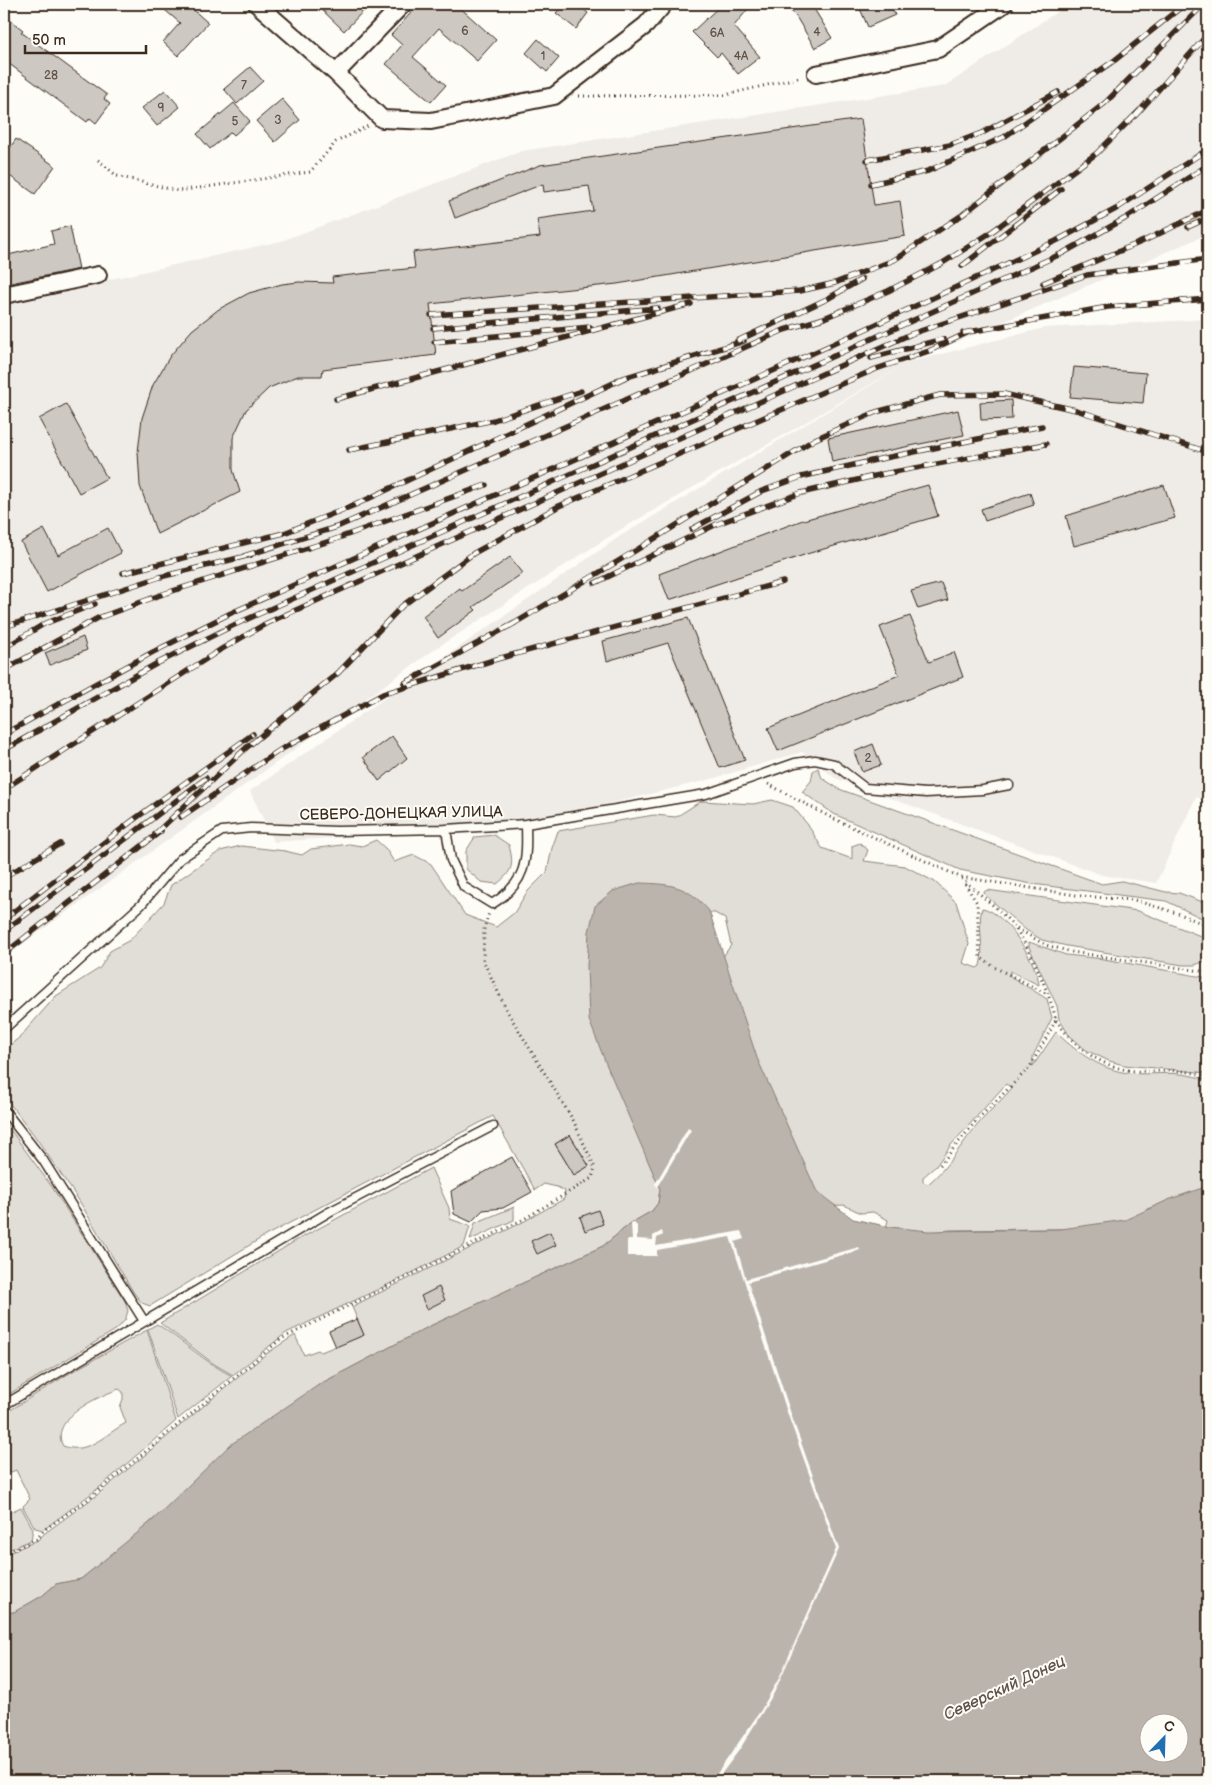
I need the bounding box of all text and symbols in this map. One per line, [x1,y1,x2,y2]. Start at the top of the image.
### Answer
scale bar [25,22,146,54]
house number: 6 [461,24,469,39]
house number: 4 [813,25,821,40]
house number: 6А [710,26,725,41]
text: 50 m [32,31,66,50]
house number: 1 [541,49,545,64]
house number: 4А [734,49,749,64]
house number: 28 [44,68,58,83]
house number: 7 [241,78,247,93]
house number: 9 [158,101,165,116]
house number: 3 [274,113,282,128]
house number: 5 [232,114,239,129]
house number: 2 [864,751,872,766]
street label: СЕВЕРО-ДОНЕЦКАЯ УЛИЦА [299,802,504,825]
water label: Северский Донец [941,1652,1068,1725]
north arrow [1140,1712,1190,1762]
text: С [1161,1717,1177,1736]

